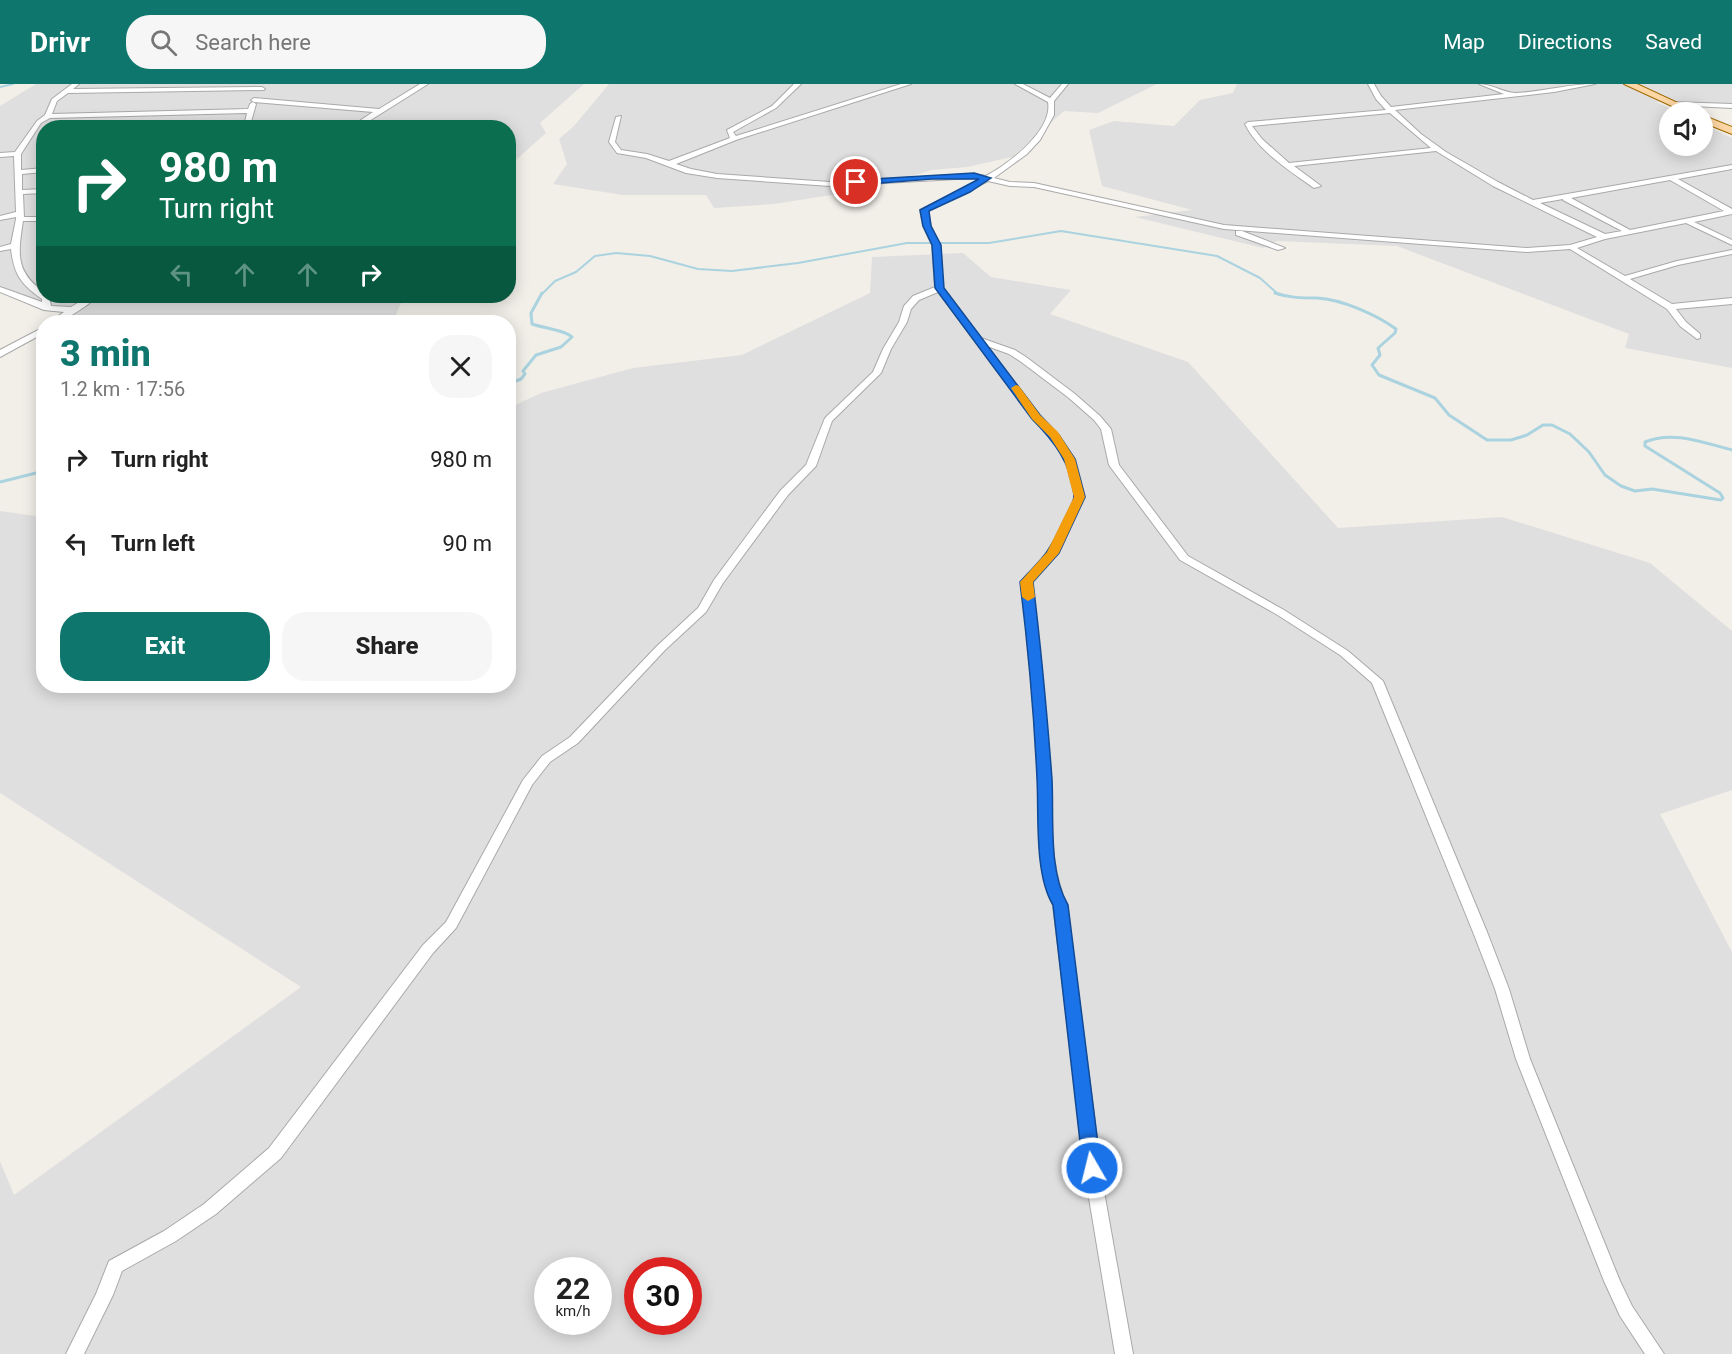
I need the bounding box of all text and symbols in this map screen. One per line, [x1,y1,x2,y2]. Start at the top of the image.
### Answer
search box [126,15,546,69]
text: Drivr [30,26,90,59]
icon: search [147,26,180,59]
text: Search here [195,30,311,55]
text: Map [1443,30,1485,54]
text: Directions [1518,30,1612,54]
text: Saved [1645,30,1702,54]
map controls [1659,102,1713,156]
button: sound [1659,102,1713,156]
text: 980 m [159,143,278,192]
icon: right [60,144,138,222]
pin [830,156,881,207]
icon: arrive [839,165,872,198]
text: Turn right [159,193,274,225]
icon: left [165,258,198,291]
icon: ahead [228,258,261,291]
icon: ahead [291,258,324,291]
icon: right [354,258,387,291]
text: 3 min [60,333,151,375]
button: close [429,335,492,398]
text: 1.2 km · 17:56 [60,377,185,401]
icon: right [60,443,93,476]
text: Turn right [111,447,208,472]
text: 980 m [430,447,492,472]
icon: left [60,527,93,560]
text: Turn left [111,531,195,556]
text: 90 m [443,531,492,556]
button: Exit [60,612,270,681]
button: Share [282,612,492,681]
position arrow [1060,1136,1124,1200]
speed limit sign: 30 [624,1257,702,1335]
text: 22 [556,1271,590,1306]
text: km/h [555,1302,591,1320]

